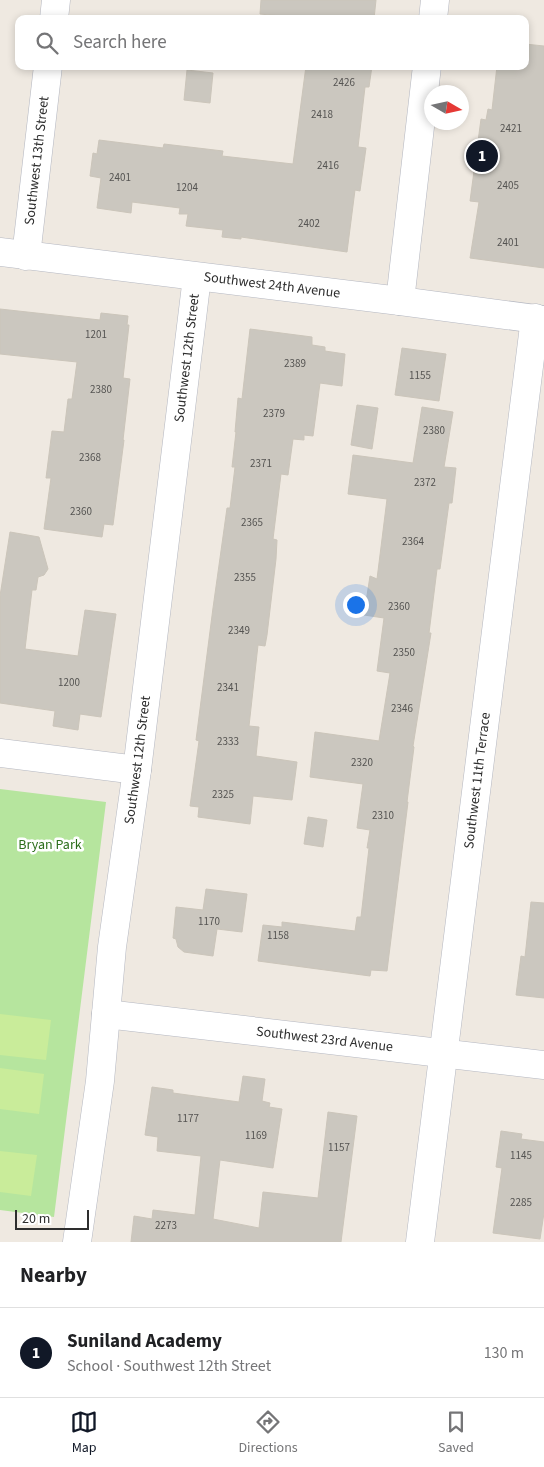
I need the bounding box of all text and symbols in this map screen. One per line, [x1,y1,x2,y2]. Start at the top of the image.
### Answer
search box [15,15,529,70]
icon: search [33,29,61,57]
text: Search here [73,29,167,56]
house number: 2426 [333,75,355,90]
north arrow [424,85,469,130]
street label: Southwest 13th Street [20,95,54,226]
house number: 2418 [311,107,333,122]
house number: 2421 [500,121,522,136]
pin: 1 [466,137,498,175]
house number: 2416 [317,158,339,173]
house number: 2401 [109,170,131,185]
house number: 2405 [497,178,519,193]
house number: 1204 [176,180,198,195]
house number: 2402 [298,216,320,231]
house number: 2401 [497,235,519,250]
street label: Southwest 24th Avenue [203,267,341,304]
street label: Southwest 12th Street [169,292,205,423]
house number: 1201 [85,327,107,342]
house number: 2389 [284,356,306,371]
house number: 1155 [409,368,431,383]
house number: 2380 [90,382,112,397]
house number: 2379 [263,406,285,421]
house number: 2380 [423,423,445,438]
house number: 2368 [79,450,101,465]
house number: 2371 [250,456,272,471]
house number: 2372 [414,475,436,490]
house number: 2360 [70,504,92,519]
house number: 2365 [241,515,263,530]
house number: 2364 [402,534,424,549]
house number: 2355 [234,570,256,585]
your location [343,592,369,618]
house number: 2360 [388,599,410,614]
house number: 2349 [228,623,250,638]
house number: 2350 [393,645,415,660]
house number: 1200 [58,675,80,690]
house number: 2341 [217,680,239,695]
street label: Southwest 12th Street [119,694,156,825]
house number: 2346 [391,701,413,716]
street label: Southwest 11th Terrace [459,711,496,850]
house number: 2333 [217,734,239,749]
house number: 2320 [351,755,373,770]
house number: 2325 [212,787,234,802]
house number: 2310 [372,808,394,823]
park label: Bryan Park [18,835,82,855]
house number: 1170 [198,914,220,929]
house number: 1158 [267,928,289,943]
street label: Southwest 23rd Avenue [255,1022,394,1057]
house number: 1177 [177,1111,199,1126]
house number: 1169 [245,1128,267,1143]
house number: 1157 [328,1140,350,1155]
house number: 1145 [510,1148,532,1163]
house number: 2285 [510,1195,532,1210]
scale bar [15,1207,89,1230]
text: 20 m [22,1209,50,1229]
house number: 2273 [155,1218,177,1233]
text: Nearby [20,1260,87,1290]
text: Suniland Academy [67,1328,222,1355]
text: 1 [32,1342,40,1364]
text: 130 m [484,1342,524,1364]
text: School · Southwest 12th Street [67,1355,271,1377]
tab: Map [70,1408,98,1458]
tab: Directions [238,1408,298,1458]
tab: Saved [438,1408,474,1458]

